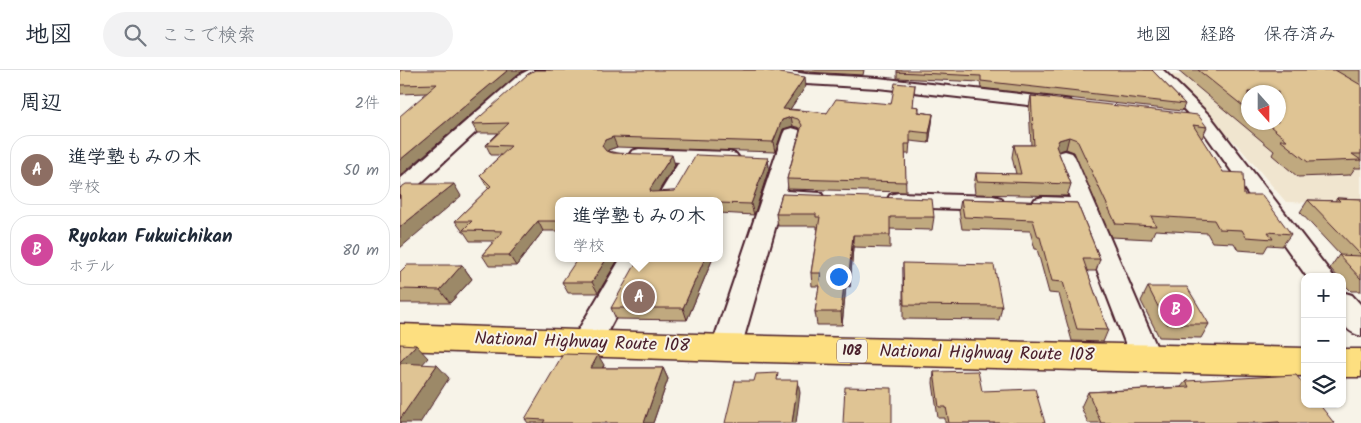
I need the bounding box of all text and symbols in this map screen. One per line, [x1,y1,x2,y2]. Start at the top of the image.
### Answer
search box [103,12,453,57]
text: 地図 [25,16,73,55]
icon: search [121,21,149,49]
text: ここで検索 [161,21,256,51]
text: 地図 [1136,21,1172,50]
text: 経路 [1200,21,1236,50]
text: 保存済み [1264,21,1336,50]
north arrow [1241,85,1286,130]
text: 周辺 [20,87,62,120]
text: 2件 [355,91,380,116]
text: 進学塾もみの木 [68,143,201,173]
text: A [32,158,42,183]
text: 50 m [343,158,379,183]
text: 学校 [68,175,100,200]
popup [555,197,723,262]
text: 進学塾もみの木 [572,202,706,232]
text: Ryokan Fukuichikan [68,222,232,252]
text: 学校 [572,234,605,259]
text: B [32,238,42,263]
text: 80 m [342,238,379,263]
text: ホテル [68,254,115,279]
your location [826,264,852,290]
map controls [1301,273,1346,408]
button: + [1301,273,1346,318]
pin: A [623,278,655,316]
pin: B [1160,291,1192,329]
button: − [1301,318,1346,363]
street label: National Highway Route 108 [474,325,690,361]
street label: National Highway Route 108 [879,338,1095,370]
road number: 108 [837,340,867,362]
button: layers [1301,363,1346,408]

